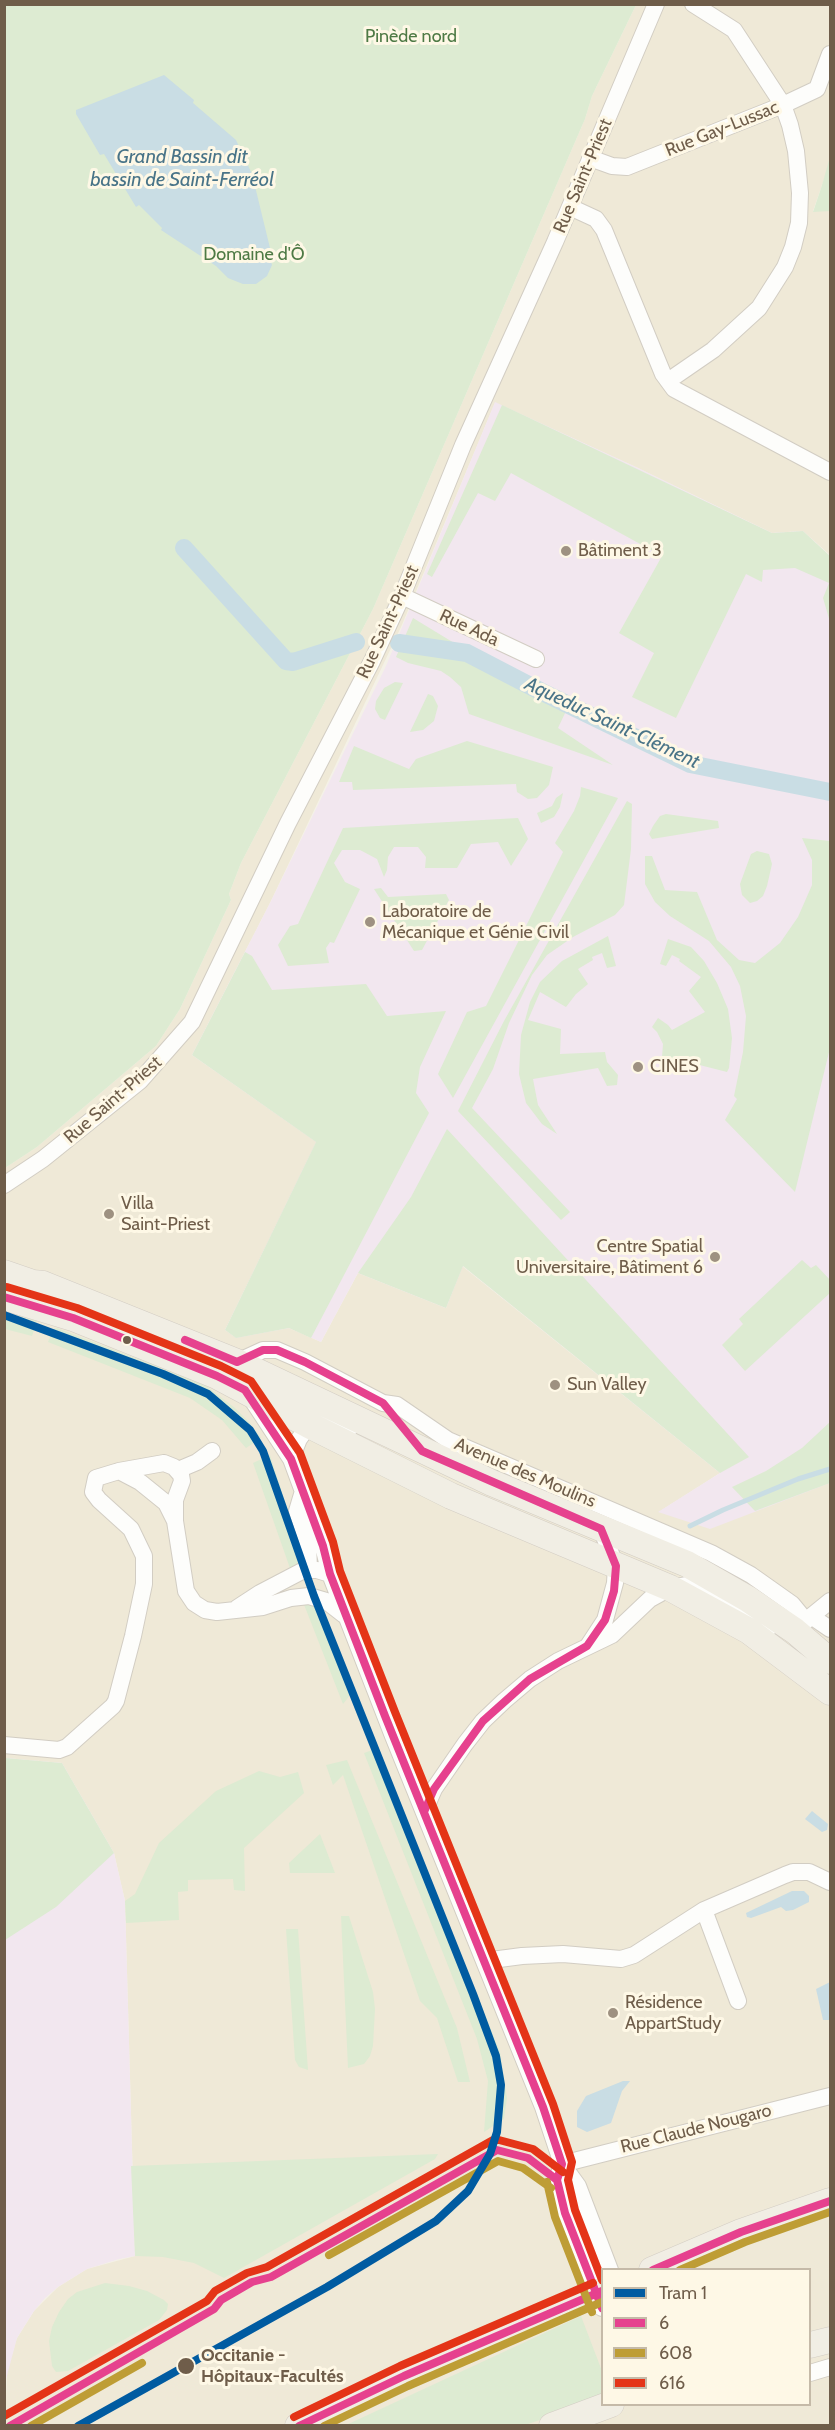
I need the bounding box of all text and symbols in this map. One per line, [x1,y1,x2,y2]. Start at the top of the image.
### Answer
park label: Pinède nord [365,26,457,48]
street label: Rue Gay-Lussac [662,96,782,162]
street label: Rue Saint-Priest [549,115,617,237]
water label: Grand Bassin dit bassin de Saint-Ferréol [90,145,274,192]
park label: Domaine d'Ô [203,244,305,266]
place label: Bâtiment 3 [578,540,662,562]
marker: Bâtiment 3 [559,544,573,558]
street label: Rue Saint-Priest [352,562,424,682]
street label: Rue Ada [436,605,502,651]
water label: Aqueduc Saint-Clément [521,672,703,774]
place label: Laboratoire de Mécanique et Génie Civil [382,901,569,944]
marker: Laboratoire de Mécanique et Génie Civil [363,915,377,929]
street label: Rue Saint-Priest [60,1052,166,1148]
place label: CINES [650,1056,699,1078]
marker: CINES [631,1060,645,1074]
place label: Villa Saint-Priest [121,1193,210,1236]
marker: Villa Saint-Priest [102,1207,116,1221]
place label: Centre Spatial Universitaire, Bâtiment 6 [516,1236,703,1278]
marker: Centre Spatial Universitaire, Bâtiment 6 [708,1250,722,1264]
unlabelled marker [121,1334,133,1346]
place label: Sun Valley [567,1374,646,1396]
marker: Sun Valley [548,1378,562,1392]
street label: Avenue des Moulins [451,1434,599,1512]
place label: Résidence AppartStudy [625,1992,721,2034]
marker: Résidence AppartStudy [606,2006,620,2020]
street label: Rue Claude Nougaro [618,2100,774,2158]
legend [601,2268,811,2406]
text: Tram 1 [659,2282,707,2304]
text: 6 [659,2312,669,2334]
text: 608 [659,2342,693,2364]
place label: Occitanie - Hôpitaux-Facultés [201,2345,344,2388]
marker: Occitanie - Hôpitaux-Facultés [176,2356,196,2376]
text: 616 [659,2372,685,2394]

